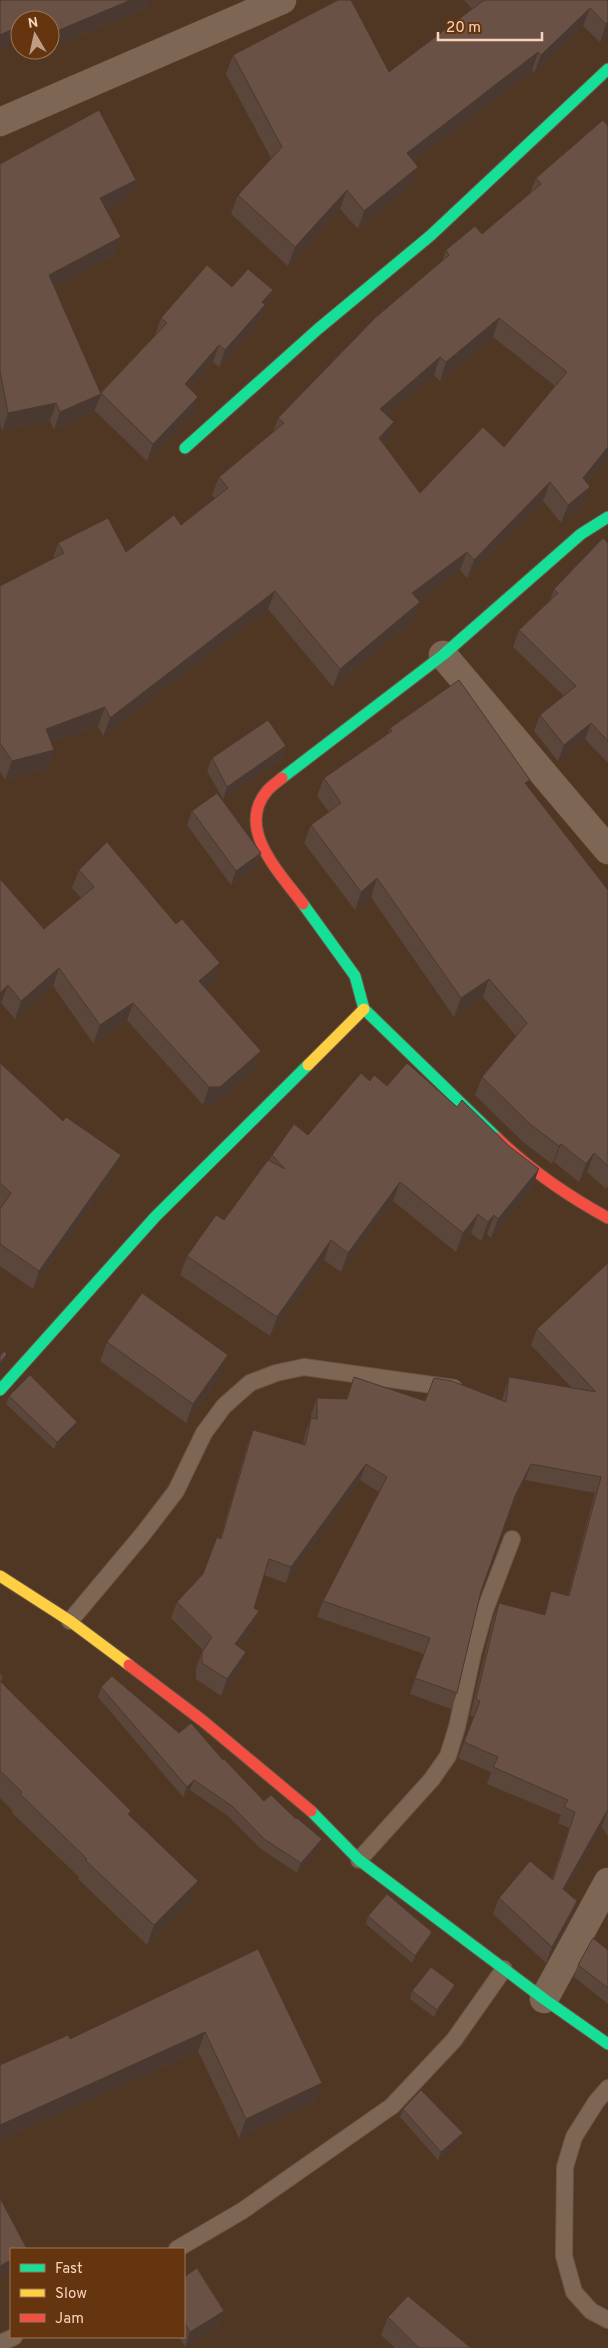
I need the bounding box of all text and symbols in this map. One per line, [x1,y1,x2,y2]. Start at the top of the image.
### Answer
north arrow [10,10,60,60]
scale bar [438,10,542,42]
text: N [27,14,40,33]
text: 20 m [446,19,481,38]
legend [10,2248,185,2338]
text: Fast [55,2260,83,2279]
text: Slow [55,2285,87,2304]
text: Jam [55,2310,84,2329]

